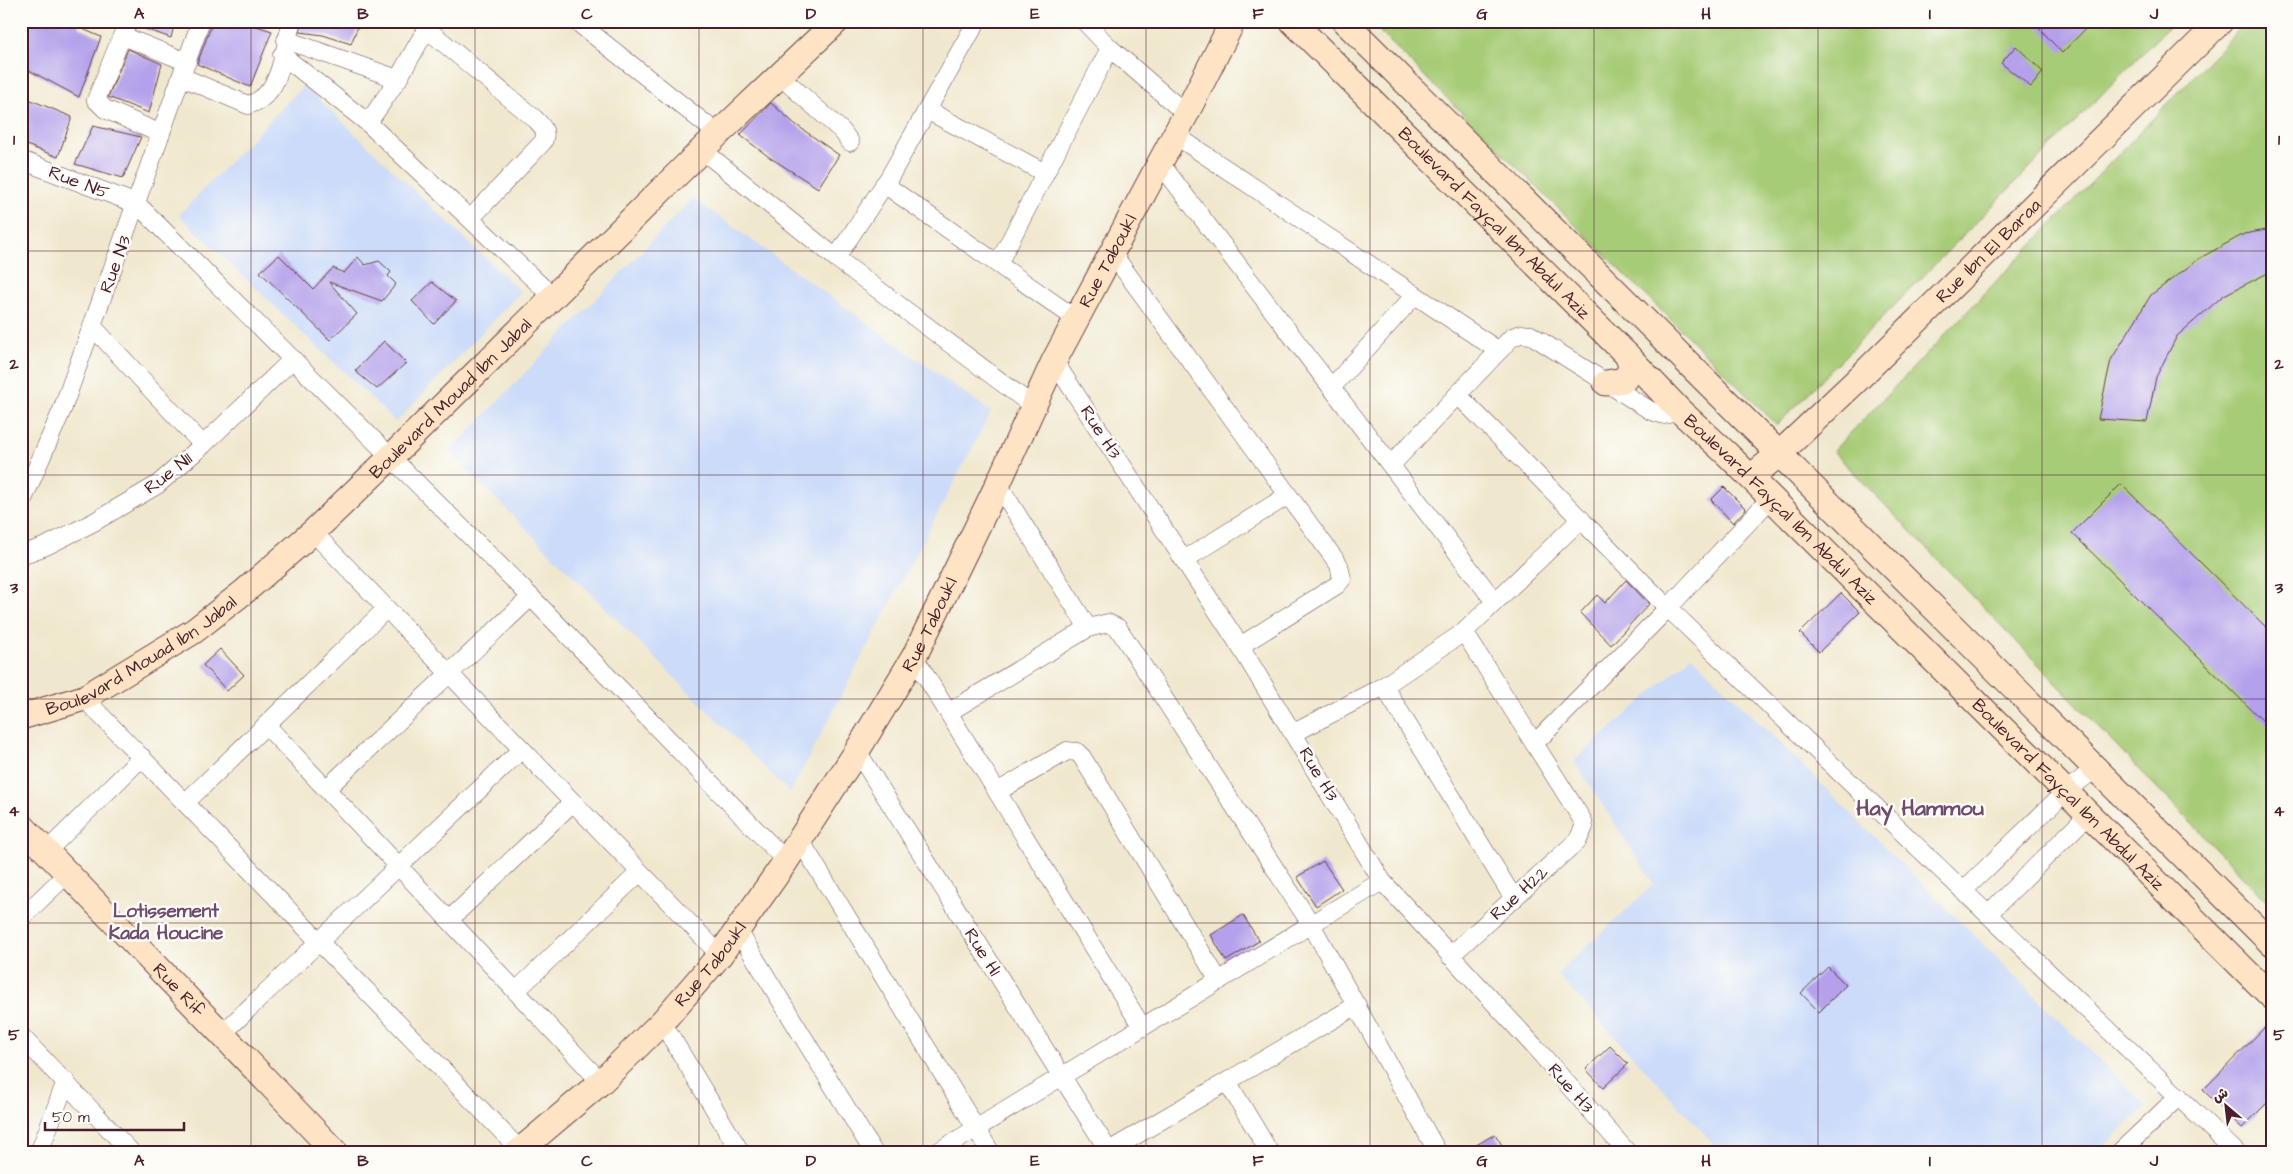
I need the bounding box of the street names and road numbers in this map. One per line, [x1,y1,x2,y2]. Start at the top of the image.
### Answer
street label: Boulevard Fayçal Ibn Abdul Aziz [1392,122,1596,325]
street label: Rue N5 [45,160,113,206]
street label: Rue Ibn El Baraa [1930,193,2047,309]
street label: Rue Taboukl [1073,210,1143,312]
street label: Rue N3 [94,232,137,296]
street label: Boulevard Mouad Ibn Jabal [364,313,538,485]
street label: Rue H3 [1074,401,1127,464]
street label: Boulevard Fayçal Ibn Abdul Aziz [1678,408,1883,611]
street label: Rue N11 [139,447,198,500]
street label: Rue Taboukl [896,573,964,677]
street label: Boulevard Mouad Ibn Jabal [43,590,242,722]
street label: Boulevard Fayçal Ibn Abdul Aziz [1966,693,2170,896]
street label: Rue H3 [1293,743,1344,806]
street label: Rue H22 [1485,860,1554,926]
street label: Rue Taboukl [669,917,753,1012]
street label: Rue H1 [958,924,1007,981]
street label: Rue Rif [147,958,210,1022]
street label: Rue H3 [1542,1058,1599,1119]

